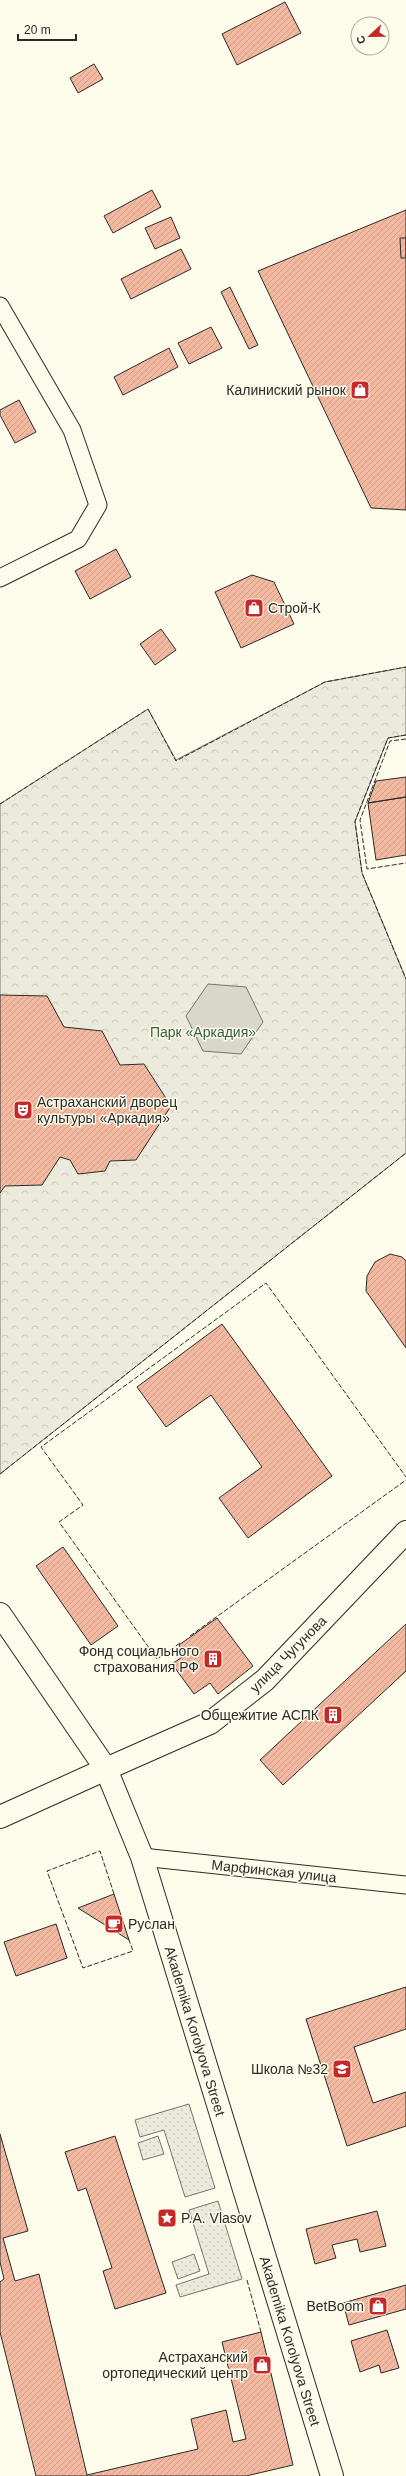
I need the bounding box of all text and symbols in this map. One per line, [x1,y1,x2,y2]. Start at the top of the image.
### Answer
scale bar [18,16,76,42]
north arrow [350,16,390,56]
text: 20 m [24,23,51,37]
text: С [354,34,368,46]
shop icon: Калиниский рынок [349,379,371,401]
place label: Калиниский рынок [226,382,347,398]
shop icon: Строй-К [243,597,265,619]
place label: Строй-К [268,600,322,616]
park label: Парк «Аркадия» [150,1024,256,1040]
place label: Астраханский дворец культуры «Аркадия» [37,1094,177,1126]
theatre icon: Астраханский дворец культуры «Аркадия» [12,1099,34,1121]
street label: улица Чугунова [246,1612,330,1696]
place label: Фонд социального страхования РФ [79,1643,199,1675]
building icon: Фонд социального страхования РФ [202,1648,224,1670]
building icon: Общежитие АСПК [322,1704,344,1726]
place label: Общежитие АСПК [201,1707,320,1723]
street label: Марфинская улица [211,1856,338,1886]
cafe icon: Руслан [103,1913,125,1935]
place label: Руслан [128,1916,175,1932]
street label: Akademika Korolyova Street [162,1944,229,2118]
school or university icon: Школа №32 [331,2058,353,2080]
place label: Школа №32 [251,2061,328,2077]
place icon: P.A. Vlasov [156,2207,178,2229]
place label: P.A. Vlasov [181,2210,252,2226]
street label: Akademika Korolyova Street [257,2254,324,2428]
shop icon: BetBoom [367,2295,389,2317]
place label: BetBoom [306,2298,364,2314]
place label: Астраханский ортопедический центр [102,2349,248,2381]
shop icon: Астраханский ортопедический центр [251,2354,273,2376]

